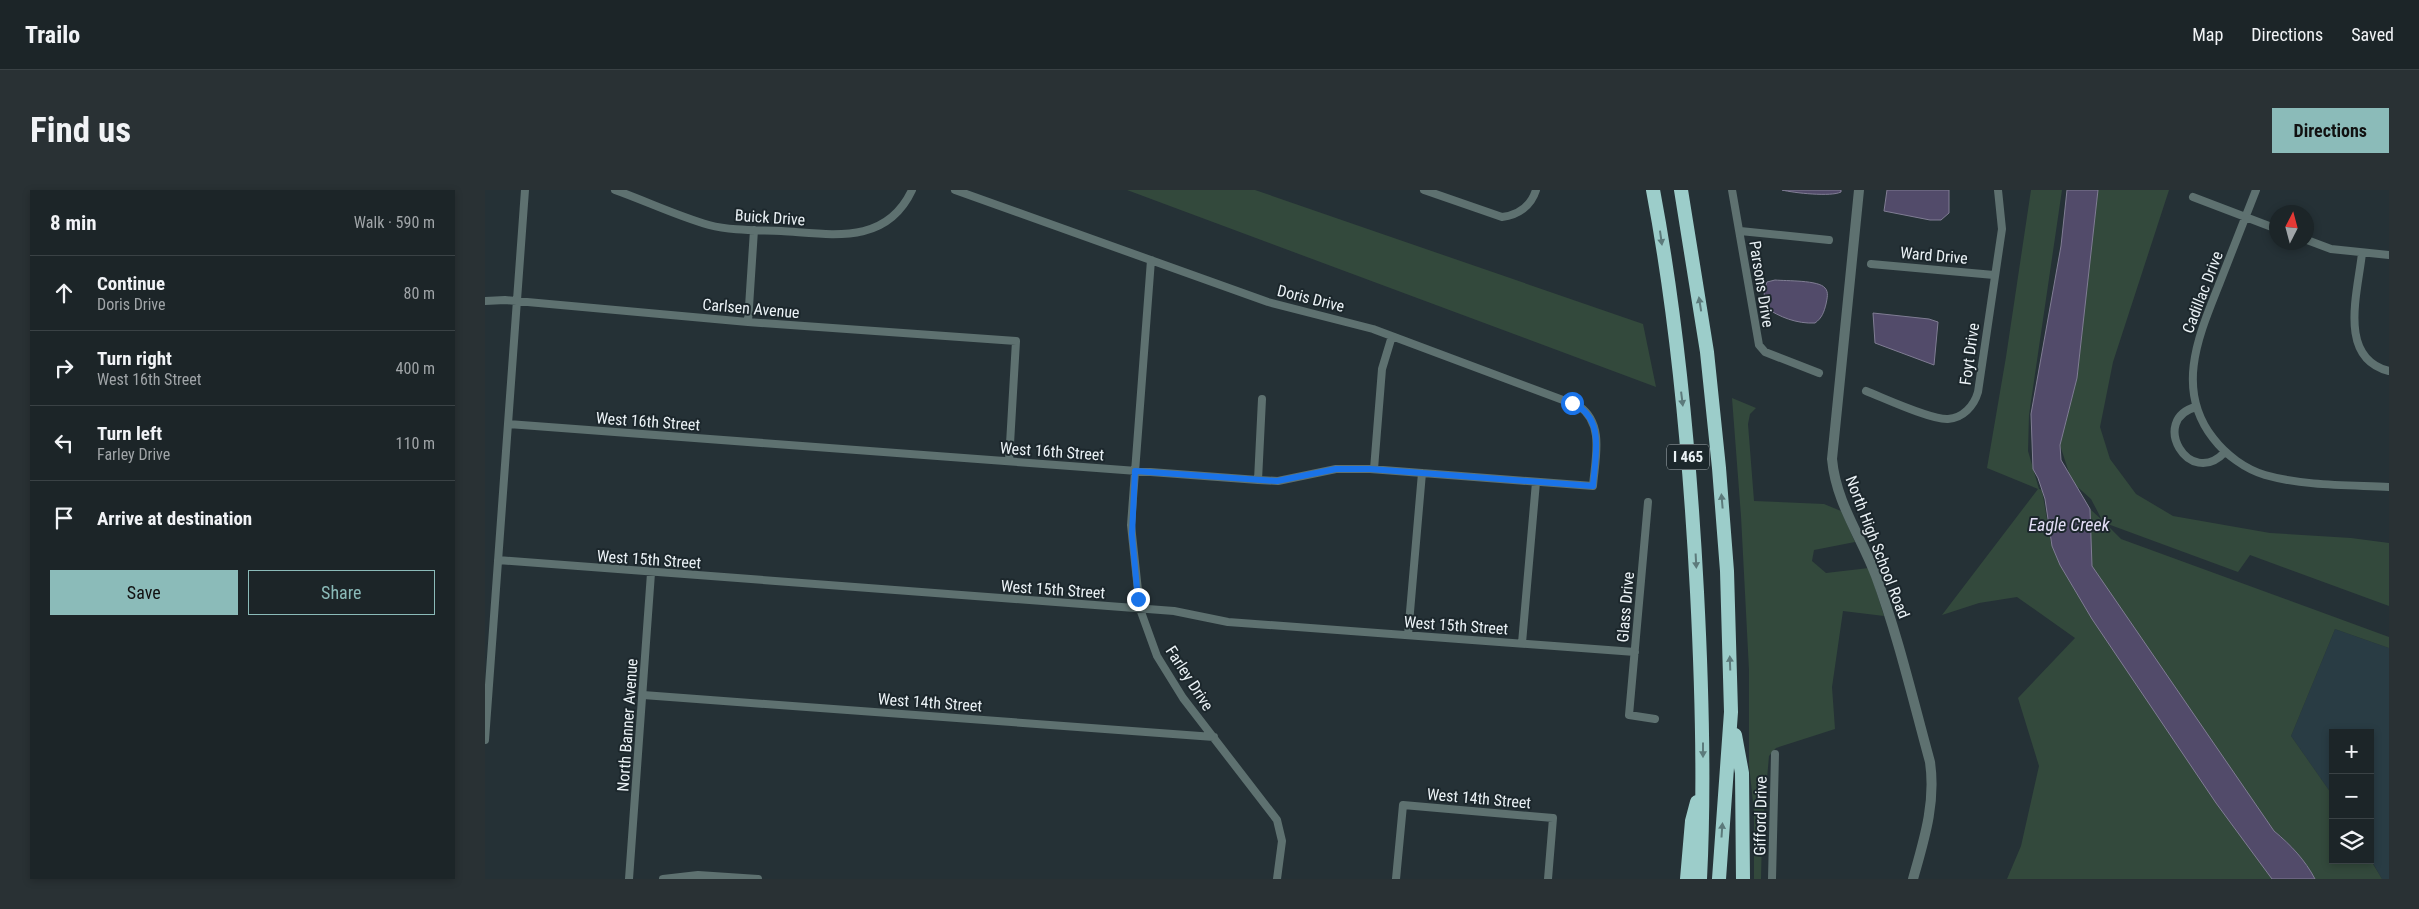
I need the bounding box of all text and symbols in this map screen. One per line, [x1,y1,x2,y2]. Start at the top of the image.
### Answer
text: Trailo [25,21,80,49]
text: Map [2192,24,2223,45]
text: Directions [2251,24,2323,45]
text: Saved [2351,24,2394,45]
button: Directions [2272,108,2389,153]
text: Find us [30,110,131,151]
north arrow [2269,205,2314,250]
street label: Buick Drive [734,206,806,229]
text: 8 min [50,211,97,235]
text: Walk · 590 m [354,213,435,232]
one-way arrow [1657,230,1665,246]
street label: Parsons Drive [1745,239,1778,329]
street label: Ward Drive [1899,243,1969,268]
street label: Cadillac Drive [2178,248,2227,336]
text: Continue [97,272,165,295]
icon: ahead [50,279,78,307]
street label: Doris Drive [1275,281,1346,316]
text: 80 m [403,284,435,303]
text: Doris Drive [97,295,166,314]
street label: Carlsen Avenue [702,295,800,322]
one-way arrow [1696,296,1704,312]
street label: Foyt Drive [1956,322,1983,386]
text: Turn right [97,347,172,370]
icon: right [50,354,78,382]
text: 400 m [396,359,435,378]
text: West 16th Street [97,370,202,389]
route start [1561,392,1584,415]
one-way arrow [1678,392,1686,408]
street label: West 16th Street [595,408,701,435]
text: Turn left [97,422,162,445]
icon: left [50,429,78,457]
text: 110 m [396,434,435,453]
street label: West 16th Street [999,438,1105,465]
road number: I 465 [1667,444,1709,470]
text: Farley Drive [97,445,170,464]
street label: North High School Road [1842,473,1913,621]
one-way arrow [1718,493,1726,509]
icon: arrive [50,504,78,532]
text: Arrive at destination [97,507,252,530]
water label: Eagle Creek [2028,514,2111,535]
street label: West 15th Street [596,546,702,573]
one-way arrow [1692,553,1700,569]
button: Save [50,570,238,615]
button: Share [248,570,435,615]
street label: Glass Drive [1613,571,1638,643]
street label: West 15th Street [1000,576,1106,603]
route end [1127,588,1150,611]
street label: West 15th Street [1403,612,1509,639]
street label: Farley Drive [1162,642,1218,714]
one-way arrow [1726,655,1734,671]
street label: North Banner Avenue [613,658,642,792]
street label: West 14th Street [877,689,983,716]
map controls [2329,729,2374,864]
button: + [2329,729,2374,774]
one-way arrow [1699,743,1707,759]
button: − [2329,774,2374,819]
street label: Gifford Drive [1750,776,1771,856]
street label: West 14th Street [1426,784,1532,813]
button: layers [2329,819,2374,864]
one-way arrow [1719,822,1727,838]

